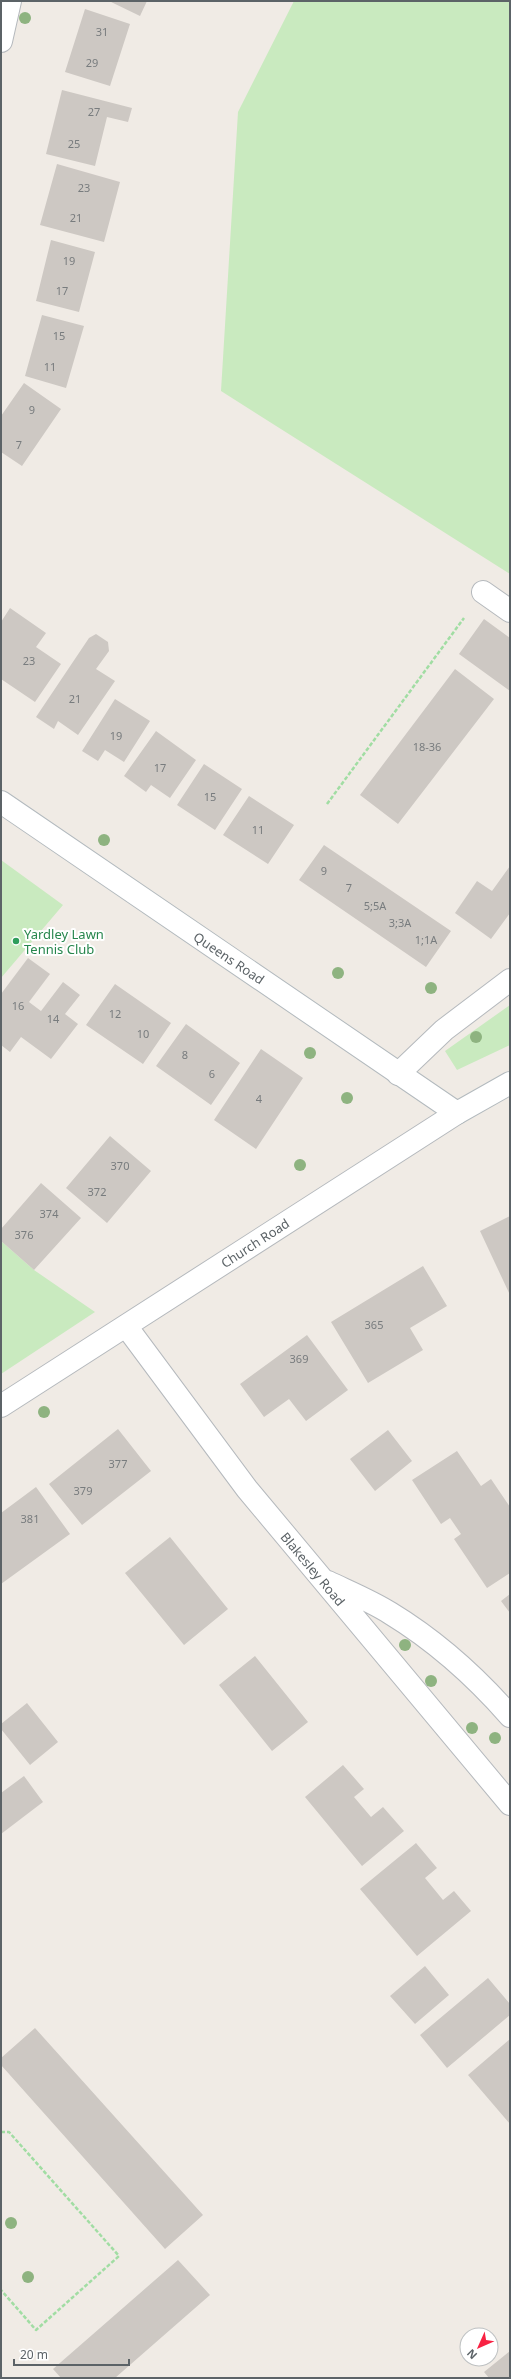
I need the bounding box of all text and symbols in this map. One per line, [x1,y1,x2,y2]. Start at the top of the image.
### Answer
house number: 31 [96,24,108,39]
house number: 29 [86,55,98,70]
house number: 27 [88,104,100,119]
house number: 25 [68,136,80,151]
house number: 23 [78,180,90,195]
house number: 21 [70,210,82,225]
house number: 19 [63,253,75,268]
house number: 17 [56,283,68,298]
house number: 15 [53,328,65,343]
house number: 11 [44,359,56,374]
house number: 9 [29,402,35,417]
house number: 7 [16,437,22,452]
house number: 23 [23,653,35,668]
house number: 21 [69,691,81,706]
house number: 19 [110,728,122,743]
house number: 18-36 [413,739,441,754]
house number: 17 [154,760,166,775]
house number: 15 [204,789,216,804]
house number: 11 [252,822,264,837]
house number: 9 [321,863,327,878]
house number: 7 [346,880,352,895]
house number: 5;5A [364,898,387,913]
house number: 3;3A [389,915,412,930]
place label: Yardley Lawn Tennis Club [24,925,104,958]
street label: Queens Road [190,928,268,988]
house number: 1;1A [415,932,438,947]
marker: Yardley Lawn Tennis Club [11,936,21,946]
house number: 16 [12,998,24,1013]
house number: 12 [109,1006,121,1021]
house number: 14 [47,1011,60,1026]
house number: 10 [137,1026,149,1041]
house number: 8 [182,1047,188,1062]
house number: 6 [209,1066,215,1081]
house number: 4 [256,1091,263,1106]
house number: 370 [111,1158,129,1173]
house number: 372 [88,1184,106,1199]
house number: 374 [40,1206,59,1221]
street label: Church Road [217,1214,293,1272]
house number: 376 [15,1227,33,1242]
house number: 365 [365,1317,383,1332]
house number: 369 [290,1351,308,1366]
house number: 377 [109,1456,127,1471]
house number: 379 [74,1483,92,1498]
house number: 381 [21,1511,39,1526]
street label: Blakesley Road [277,1528,349,1610]
north arrow [459,2327,499,2367]
scale bar [14,2341,129,2367]
text: 20 m [20,2346,48,2363]
text: N [463,2346,480,2363]

